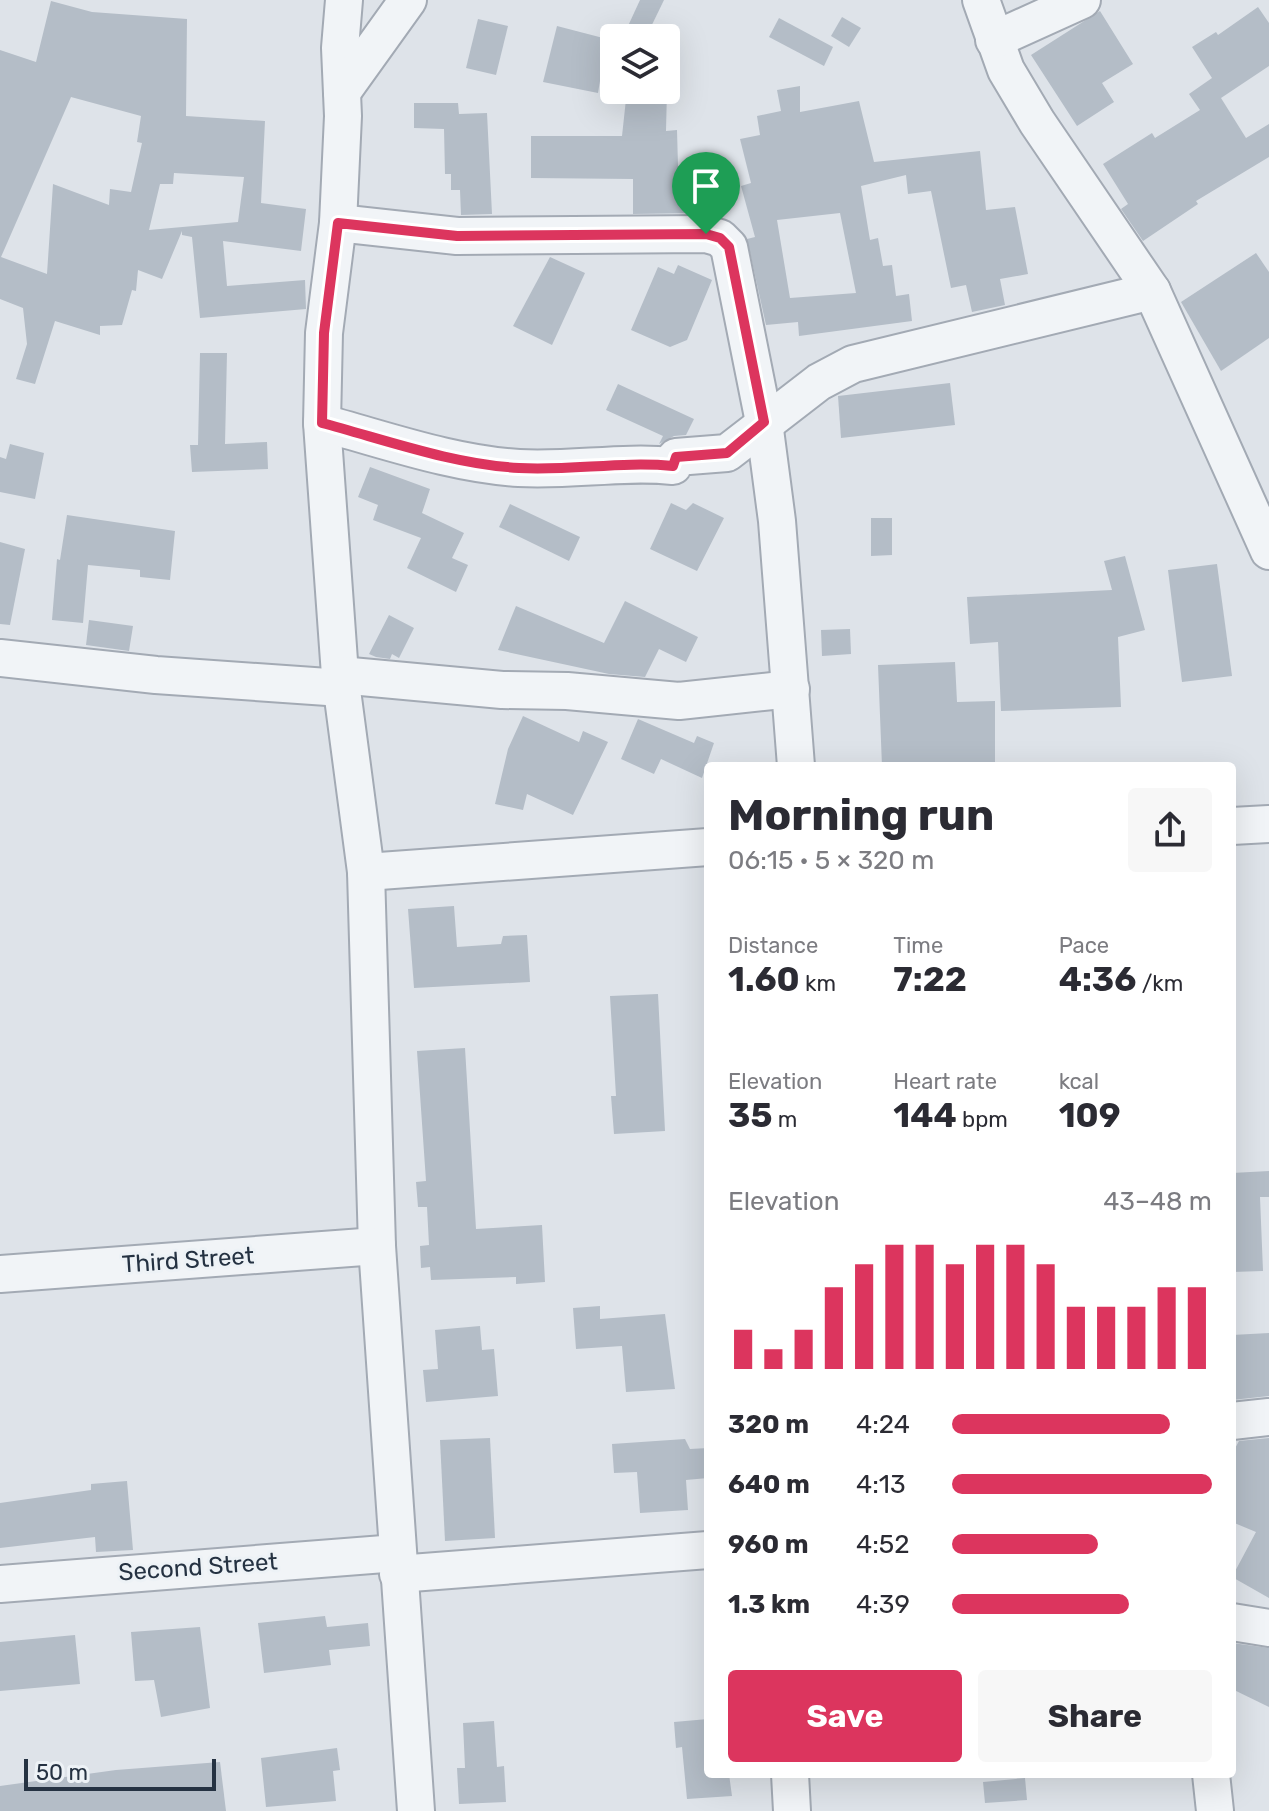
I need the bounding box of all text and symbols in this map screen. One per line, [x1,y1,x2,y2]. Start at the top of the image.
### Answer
map controls [600,24,680,104]
button: layers [600,24,680,104]
pin [672,152,740,234]
icon: arrive [684,164,728,208]
button: share [1128,788,1212,872]
text: Morning run [728,789,994,841]
text: 06:15 · 5 × 320 m [728,845,934,876]
text: Distance [728,932,818,959]
text: Time [893,932,943,959]
text: Pace [1059,932,1109,959]
text: 1.60 [728,959,800,1000]
text: 7:22 [893,959,967,1000]
text: 4:36 [1059,959,1136,1000]
text: km [800,970,836,997]
text: /km [1136,970,1183,997]
text: Elevation [728,1068,822,1095]
text: Heart rate [893,1068,997,1095]
text: kcal [1059,1068,1099,1095]
text: 35 [728,1095,772,1136]
text: 144 [893,1095,957,1136]
text: 109 [1059,1095,1120,1136]
text: m [772,1106,797,1133]
text: bpm [957,1106,1008,1133]
text: Elevation [728,1186,839,1217]
text: 43–48 m [1103,1186,1212,1217]
street label: Third Street [121,1241,255,1279]
text: 320 m [728,1409,809,1440]
text: 4:24 [856,1409,910,1440]
text: 640 m [728,1469,810,1500]
text: 4:13 [856,1469,906,1500]
text: 960 m [728,1529,809,1560]
text: 4:52 [856,1529,910,1560]
street label: Second Street [117,1547,279,1587]
text: 1.3 km [728,1589,810,1620]
text: 4:39 [856,1589,910,1620]
button: Save [728,1670,962,1762]
button: Share [978,1670,1212,1762]
scale bar [24,1755,216,1791]
text: 50 m [36,1759,88,1786]

